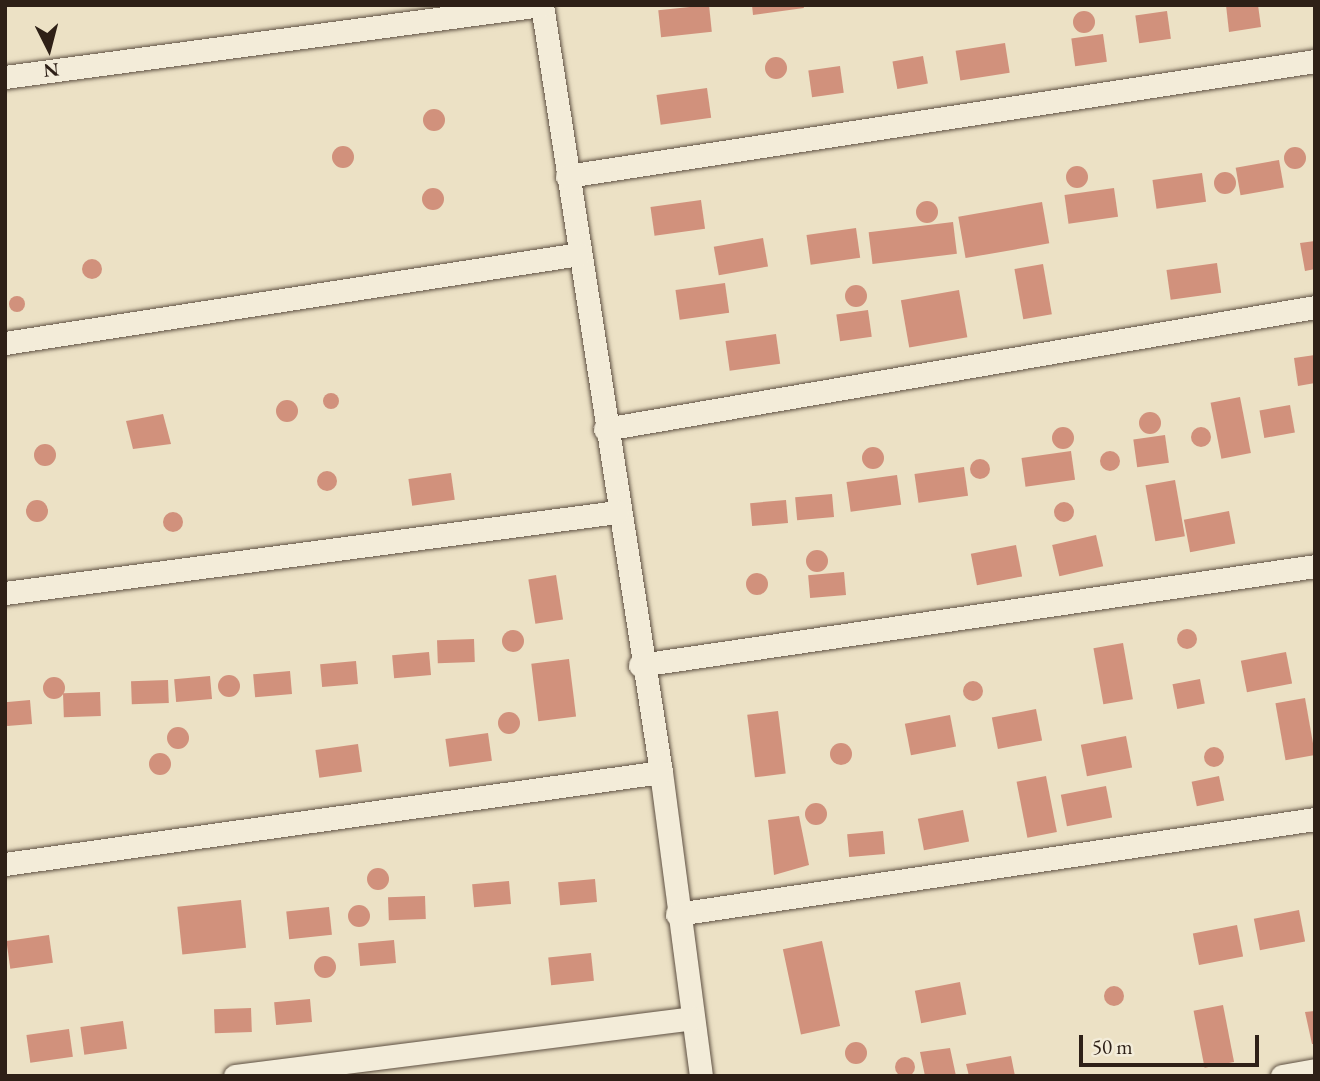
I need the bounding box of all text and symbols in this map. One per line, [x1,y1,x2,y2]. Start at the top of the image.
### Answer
north arrow [14,14,84,84]
text: N [42,57,60,84]
scale bar [1082,1021,1262,1066]
text: 50 m [1092,1033,1133,1060]

